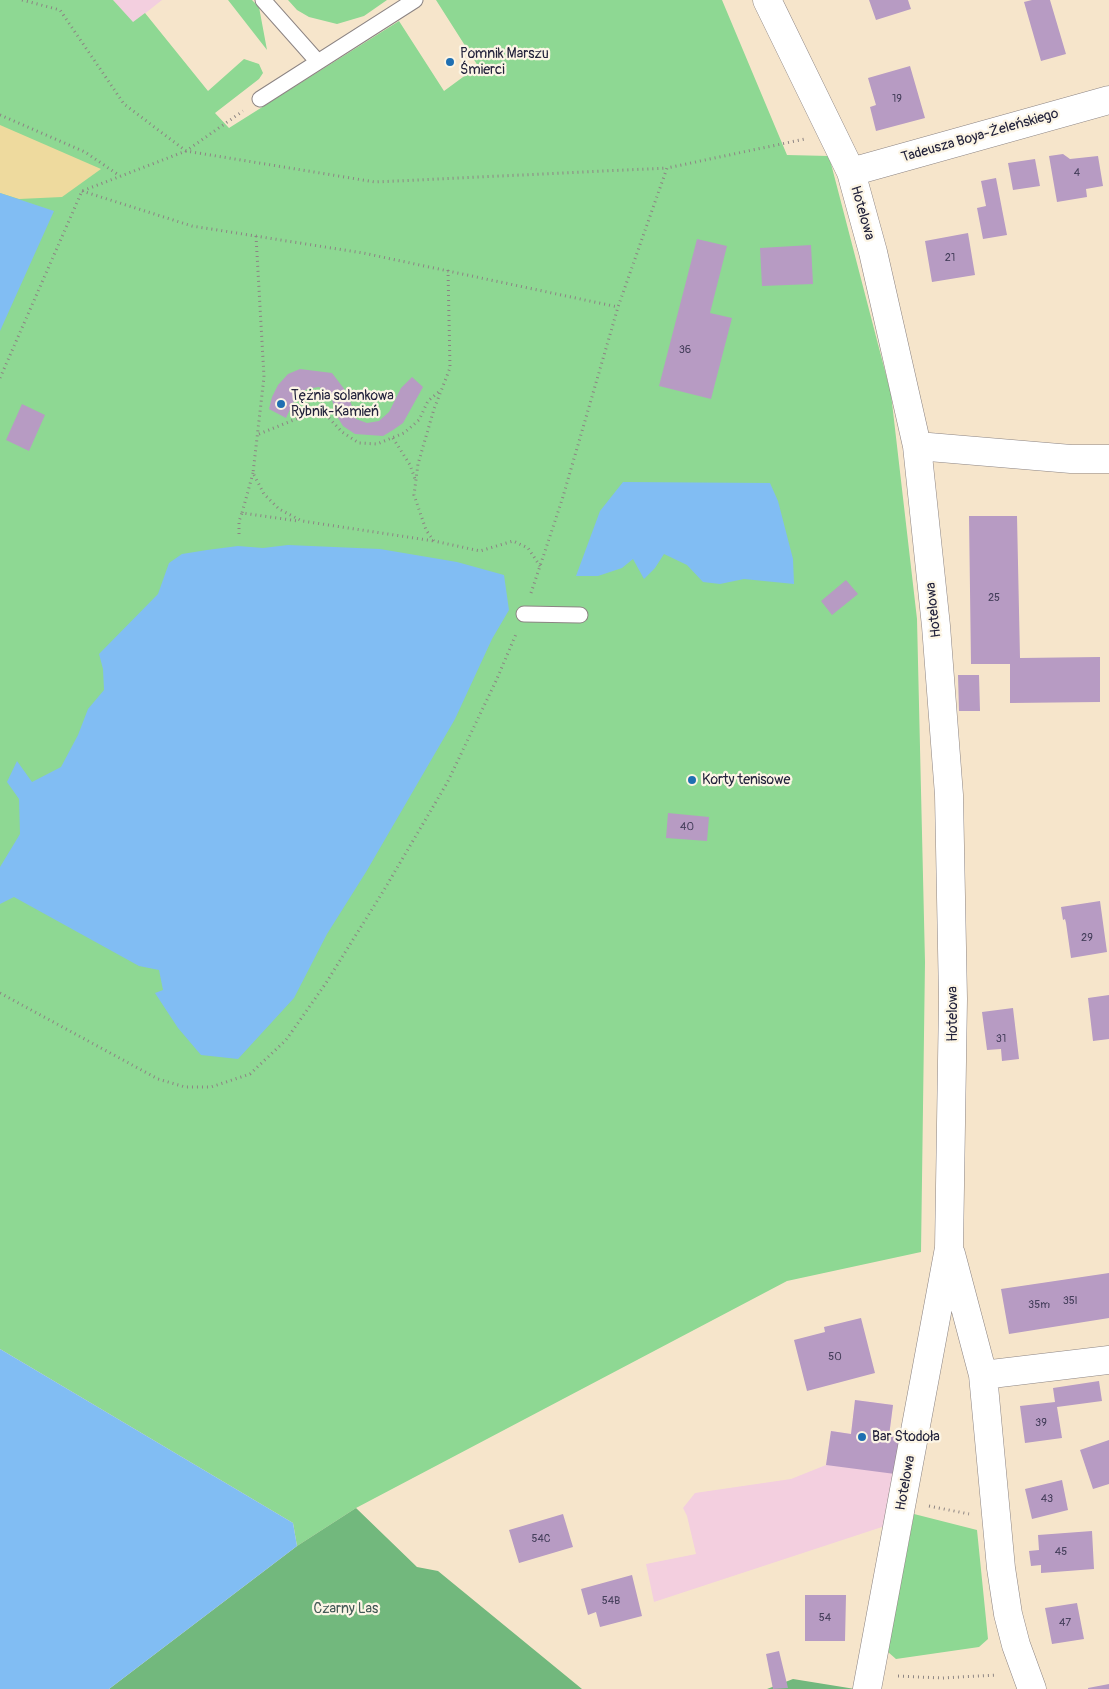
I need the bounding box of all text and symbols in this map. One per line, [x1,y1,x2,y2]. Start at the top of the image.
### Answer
place label: Pomnik Marszu Śmierci [460,46,549,78]
marker: Pomnik Marszu Śmierci [444,56,456,68]
house number: 19 [892,92,902,106]
street label: Tadeusza Boya-Żeleńskiego [900,106,1060,166]
house number: 4 [1074,166,1080,180]
street label: Hotelowa [846,184,878,242]
house number: 21 [945,251,955,265]
house number: 36 [679,343,691,357]
place label: Tężnia solankowa Rybnik-Kamień [291,388,394,421]
marker: Tężnia solankowa Rybnik-Kamień [275,398,287,410]
street label: Hotelowa [923,581,945,639]
house number: 25 [988,591,1000,605]
place label: Korty tenisowe [702,772,790,788]
marker: Korty tenisowe [686,774,698,786]
house number: 40 [680,820,694,834]
house number: 29 [1081,931,1093,945]
street label: Hotelowa [945,986,961,1042]
house number: 31 [996,1032,1006,1046]
house number: 35l [1063,1294,1077,1308]
house number: 35m [1028,1298,1050,1312]
house number: 50 [828,1350,842,1364]
house number: 39 [1035,1416,1047,1430]
place label: Bar Stodoła [872,1429,940,1445]
marker: Bar Stodoła [856,1431,868,1443]
street label: Hotelowa [893,1454,919,1512]
house number: 43 [1041,1492,1053,1506]
house number: 54C [531,1532,551,1546]
house number: 45 [1055,1545,1067,1559]
house number: 54B [602,1594,620,1608]
park label: Czarny Las [314,1601,378,1617]
house number: 54 [819,1611,831,1625]
house number: 47 [1059,1616,1071,1630]

